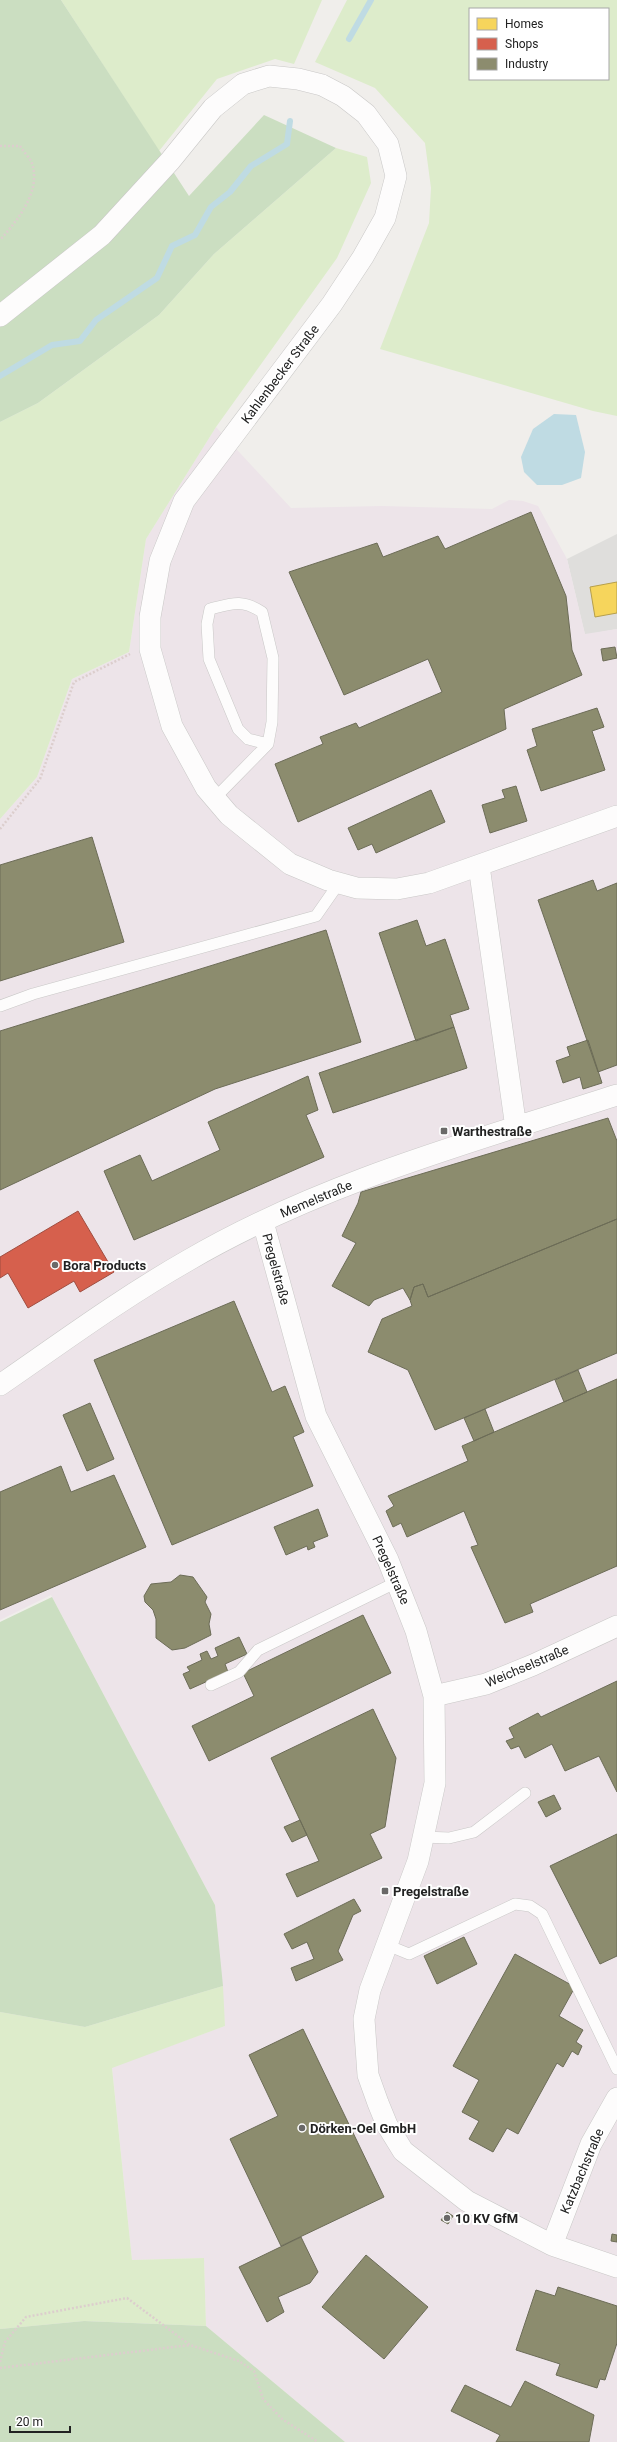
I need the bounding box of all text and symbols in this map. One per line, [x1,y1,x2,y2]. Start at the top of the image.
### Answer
legend [469,8,609,80]
text: Homes [505,17,543,31]
text: Shops [505,37,539,51]
text: Industry [505,57,549,71]
street label: Kahlenbecker Straße [238,322,322,426]
place label: Warthestraße [452,1124,532,1139]
marker: Warthestraße [439,1126,449,1136]
street label: Memelstraße [278,1177,354,1221]
street label: Pregelstraße [259,1232,293,1307]
place label: Bora Products [63,1258,146,1273]
marker: Bora Products [50,1260,60,1270]
street label: Pregelstraße [369,1533,413,1607]
street label: Weichselstraße [483,1642,571,1690]
place label: Pregelstraße [393,1884,469,1899]
marker: Pregelstraße [380,1886,390,1896]
place label: Dörken-Oel GmbH [310,2121,416,2136]
marker: Dörken-Oel GmbH [297,2123,307,2133]
street label: Katzbachstraße [557,2126,607,2216]
place label: 10 KV GfM [455,2211,518,2226]
marker: 10 KV GfM [442,2213,452,2223]
scale bar [10,2408,70,2434]
text: 20 m [16,2415,43,2429]

